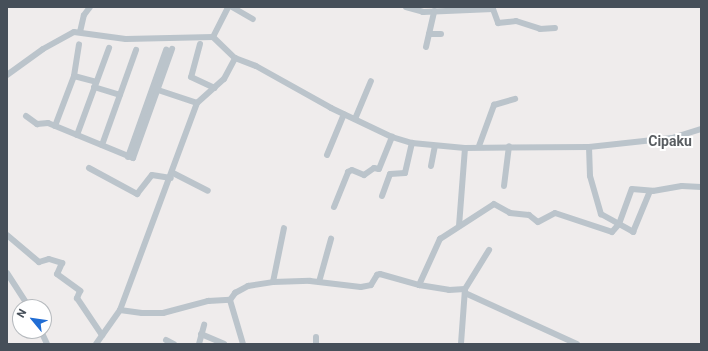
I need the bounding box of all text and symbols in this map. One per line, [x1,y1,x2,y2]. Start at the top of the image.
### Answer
district label: Cipaku [648,133,692,149]
north arrow [12,299,52,339]
text: N [14,307,30,320]

